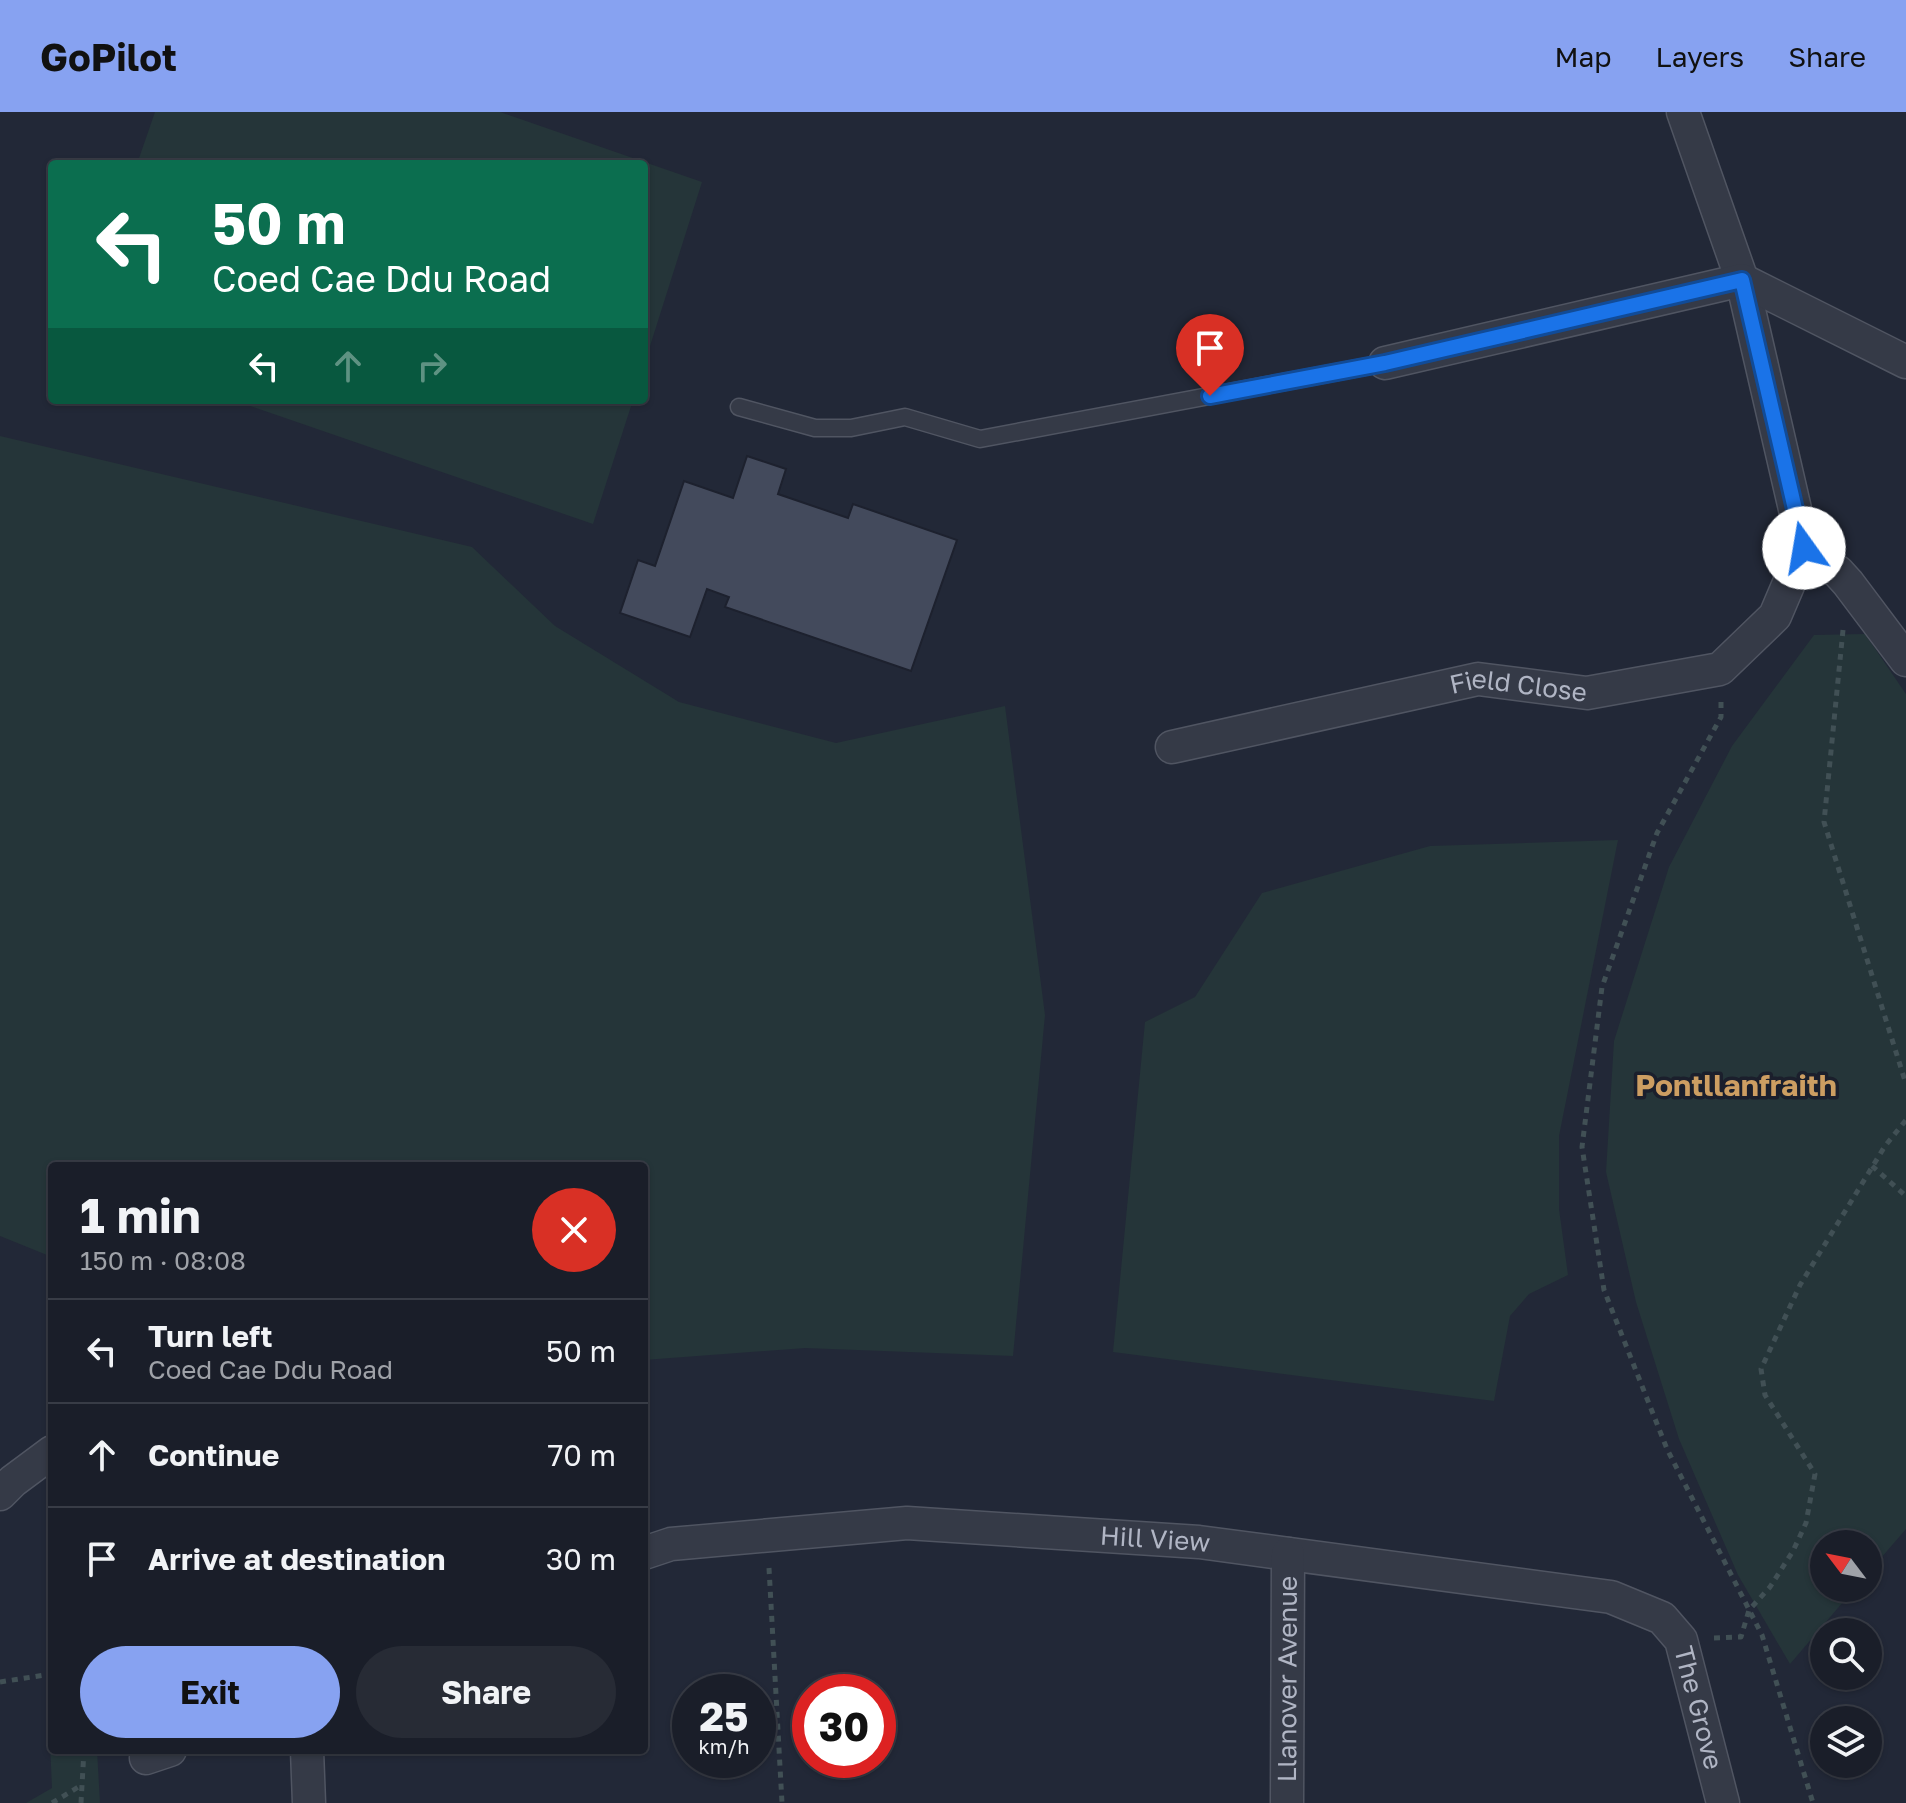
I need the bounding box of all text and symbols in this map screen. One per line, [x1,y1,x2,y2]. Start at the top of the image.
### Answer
text: GoPilot [40,34,177,79]
text: Map [1554,40,1612,73]
text: Layers [1656,40,1744,73]
text: Share [1788,40,1866,73]
text: 50 m [212,189,346,256]
icon: left [80,192,184,296]
text: Coed Cae Ddu Road [212,257,551,300]
pin [1176,314,1244,396]
icon: arrive [1188,326,1232,370]
icon: left [242,344,286,388]
icon: ahead [326,344,370,388]
icon: right [410,344,454,388]
position arrow [1762,506,1846,590]
street label: Field Close [1447,662,1589,708]
district label: Pontllanfraith [1635,1067,1837,1103]
text: 1 min [80,1186,201,1244]
button: close [532,1188,616,1272]
text: 150 m · 08:08 [80,1245,246,1276]
text: Turn left [148,1318,273,1354]
icon: left [80,1329,124,1373]
text: 50 m [546,1333,616,1369]
text: Coed Cae Ddu Road [148,1354,393,1385]
icon: ahead [80,1433,124,1477]
text: Continue [148,1437,279,1473]
text: 70 m [547,1437,616,1473]
street label: Hill View [1099,1520,1212,1558]
north arrow [1810,1530,1882,1602]
map controls [1810,1530,1882,1778]
icon: arrive [80,1537,124,1581]
text: Arrive at destination [148,1541,445,1577]
text: 30 m [546,1541,616,1577]
street label: Llanover Avenue [1271,1576,1303,1782]
button: search [1810,1618,1882,1690]
street label: The Grove [1668,1643,1730,1773]
button: Exit [80,1646,340,1738]
button: Share [356,1646,616,1738]
speed limit sign: 30 [792,1674,896,1778]
text: 25 [700,1692,748,1740]
button: layers [1810,1706,1882,1778]
text: km/h [699,1734,749,1758]

